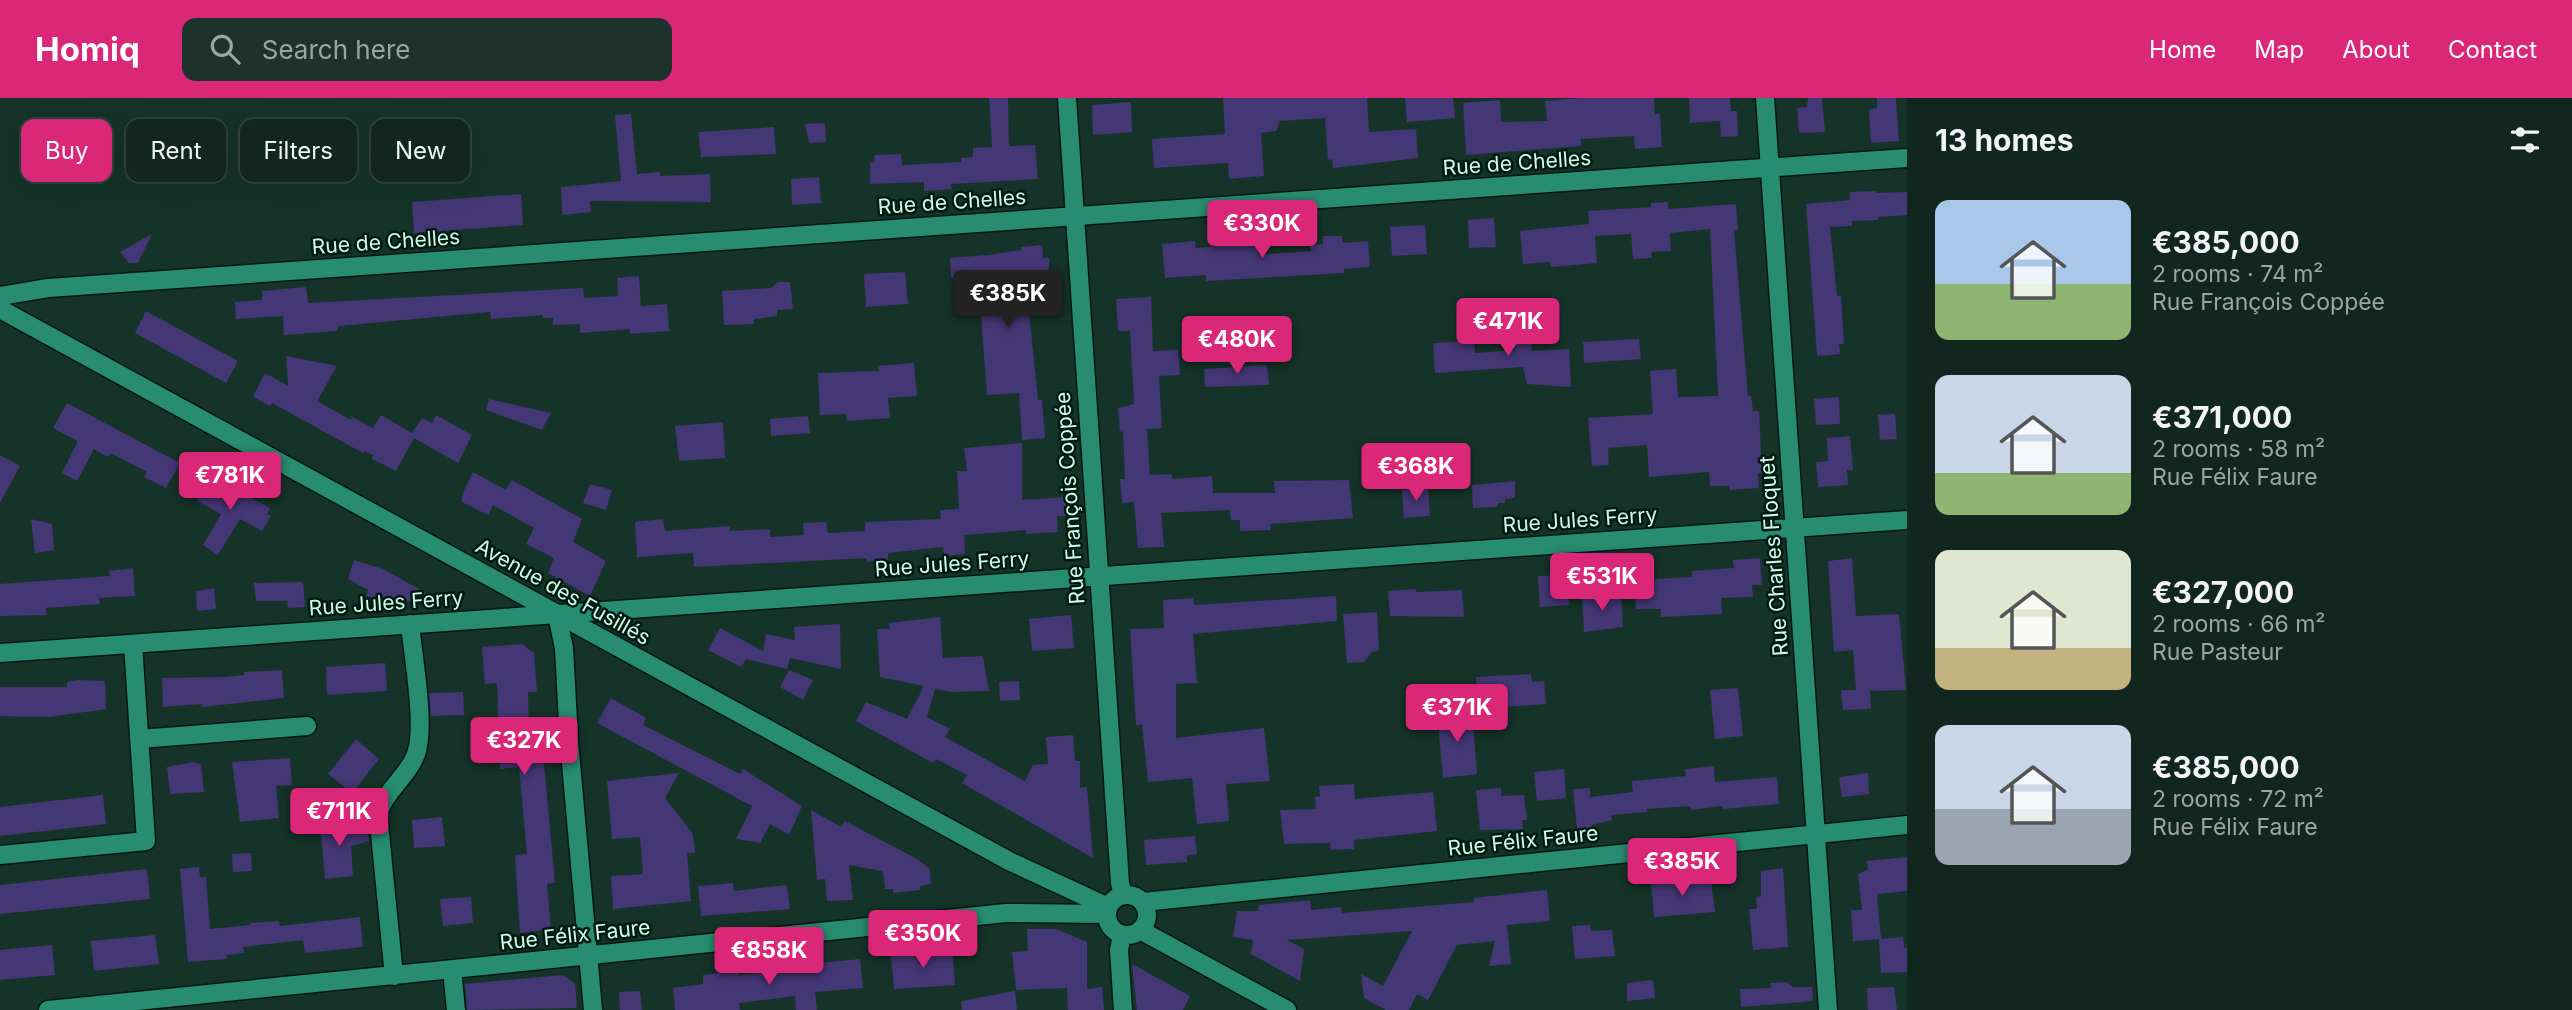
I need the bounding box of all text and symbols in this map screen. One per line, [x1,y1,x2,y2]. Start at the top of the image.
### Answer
search box [182,18,672,81]
text: Homiq [35,29,140,69]
icon: search [206,30,244,68]
text: Search here [262,34,410,65]
text: Home [2149,35,2216,64]
text: Map [2254,35,2304,64]
text: About [2342,35,2410,64]
text: Contact [2448,35,2537,64]
chip: Buy [21,119,112,182]
chip: Rent [126,119,226,182]
chip: Filters [240,119,357,182]
chip: New [371,119,470,182]
icon: filters [2506,121,2544,159]
text: 13 homes [1935,122,2074,158]
street label: Rue de Chelles [1442,145,1592,180]
street label: Rue de Chelles [877,184,1027,219]
pin: €330K [1213,200,1311,260]
text: €330K [1223,209,1301,237]
street label: Rue de Chelles [311,224,461,259]
text: €385,000 [2152,224,2300,260]
icon: home [1991,228,2075,312]
text: 2 rooms · 74 m² [2152,260,2324,288]
pin: €385K [959,271,1057,330]
text: €385K [970,279,1046,307]
text: Rue François Coppée [2152,288,2385,316]
pin: €471K [1459,299,1557,358]
text: €471K [1472,307,1544,335]
pin: €480K [1188,316,1286,376]
text: €480K [1198,325,1276,353]
street label: Rue François Coppée [1050,391,1089,605]
text: €371,000 [2152,399,2292,435]
icon: home [1991,403,2075,487]
text: 2 rooms · 58 m² [2152,435,2325,463]
pin: €368K [1367,444,1465,503]
pin: €781K [181,452,279,512]
text: €368K [1377,452,1455,480]
street label: Rue Charles Floquet [1754,455,1793,657]
text: €781K [195,461,265,489]
text: Rue Félix Faure [2152,463,2318,491]
street label: Rue Jules Ferry [1502,502,1658,537]
street label: Avenue des Fusillés [472,533,655,650]
street label: Rue Jules Ferry [874,546,1030,581]
pin: €531K [1553,554,1651,613]
text: €531K [1566,562,1638,590]
text: €327,000 [2152,574,2294,610]
icon: home [1991,578,2075,662]
street label: Rue Jules Ferry [308,585,464,620]
text: 2 rooms · 66 m² [2152,610,2326,638]
text: Rue Pasteur [2152,638,2283,666]
pin: €371K [1408,684,1506,744]
text: €371K [1422,693,1492,721]
pin: €327K [475,718,573,777]
text: €327K [487,726,562,754]
text: €385,000 [2152,749,2300,785]
icon: home [1991,753,2075,837]
text: 2 rooms · 72 m² [2152,785,2324,813]
pin: €711K [290,788,388,848]
text: €711K [306,797,372,825]
text: Rue Félix Faure [2152,813,2318,841]
street label: Rue Félix Faure [1446,820,1600,861]
pin: €385K [1633,838,1731,898]
text: €385K [1644,847,1720,875]
pin: €350K [874,910,972,970]
street label: Rue Félix Faure [498,914,652,955]
text: €350K [884,919,962,947]
pin: €858K [720,928,818,987]
text: €858K [731,936,807,964]

